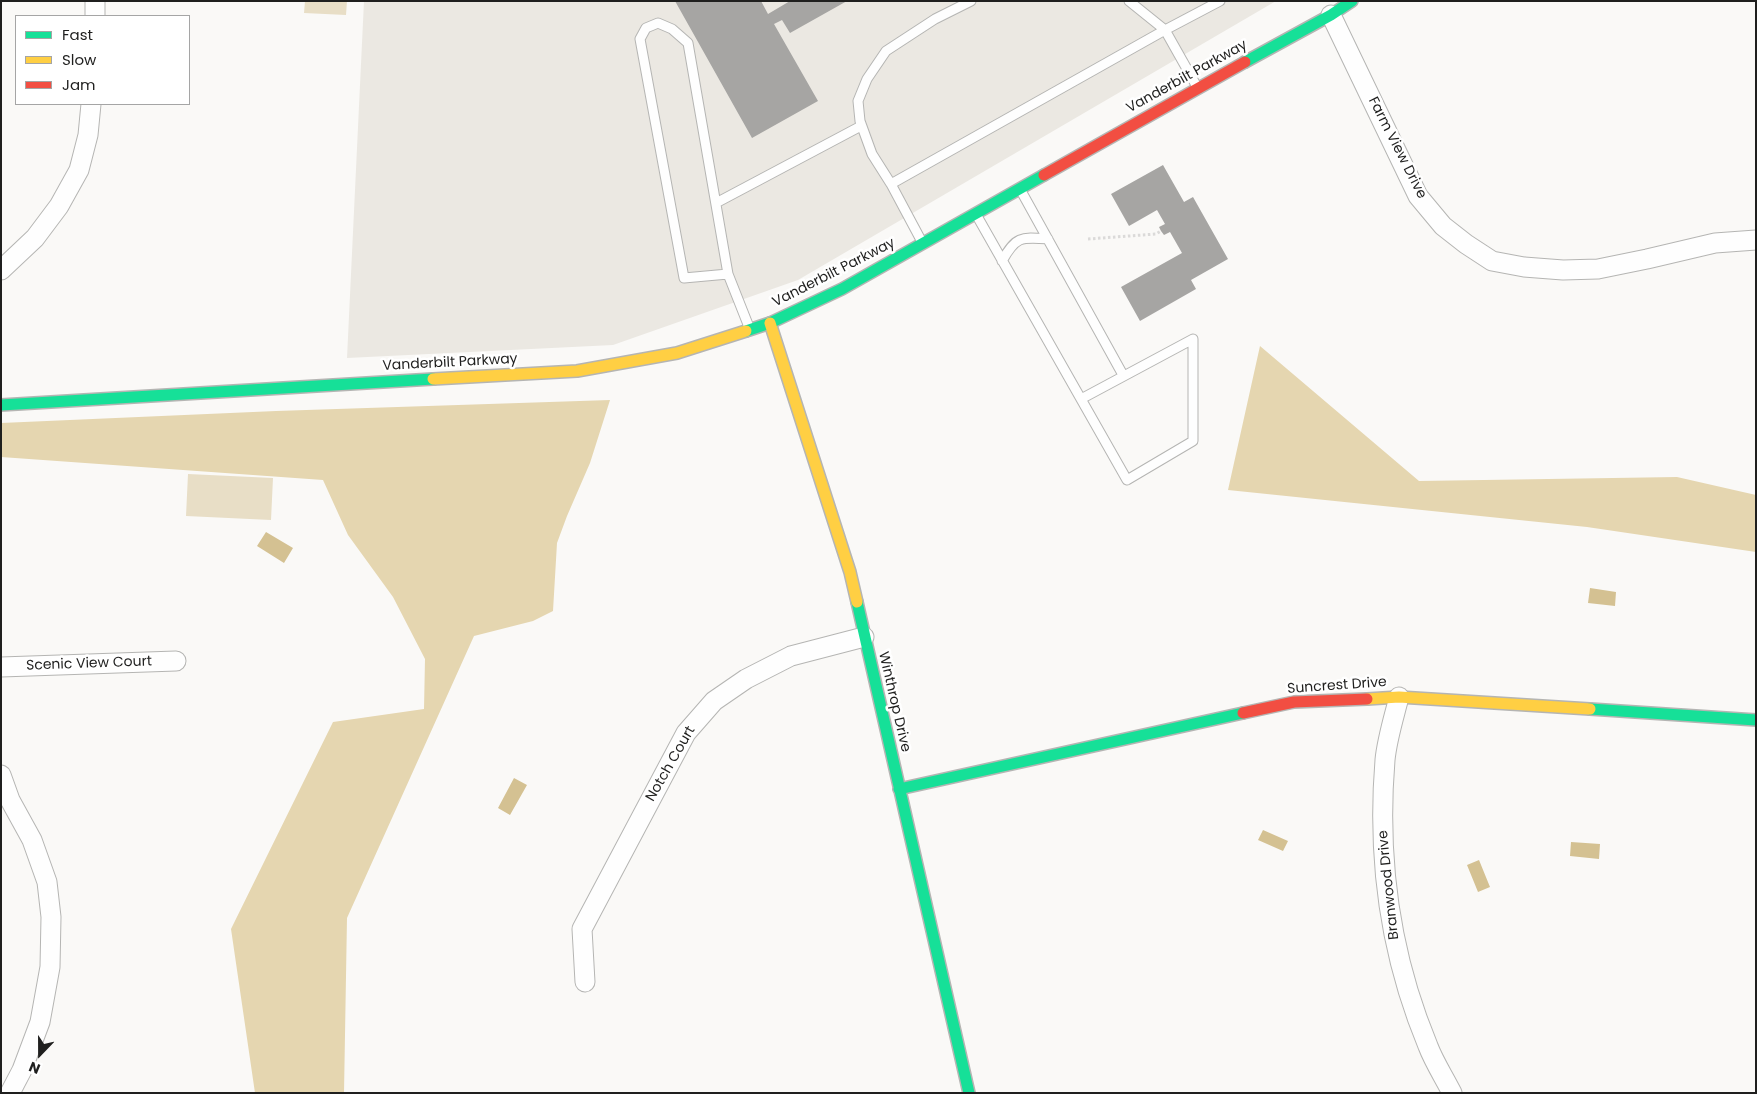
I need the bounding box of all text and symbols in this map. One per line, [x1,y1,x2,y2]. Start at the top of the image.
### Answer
legend [15,15,190,105]
text: Fast [62,24,93,45]
street label: Vanderbilt Parkway [1124,37,1250,117]
text: Slow [62,49,96,70]
text: Jam [62,74,96,95]
street label: Farm View Drive [1364,94,1430,202]
street label: Vanderbilt Parkway [770,235,898,311]
street label: Vanderbilt Parkway [382,351,518,375]
street label: Winthrop Drive [874,650,914,754]
street label: Scenic View Court [26,653,152,675]
street label: Suncrest Drive [1287,674,1387,698]
street label: Notch Court [643,723,699,805]
street label: Branwood Drive [1375,829,1403,941]
north arrow [15,1029,65,1079]
text: N [26,1057,43,1079]

